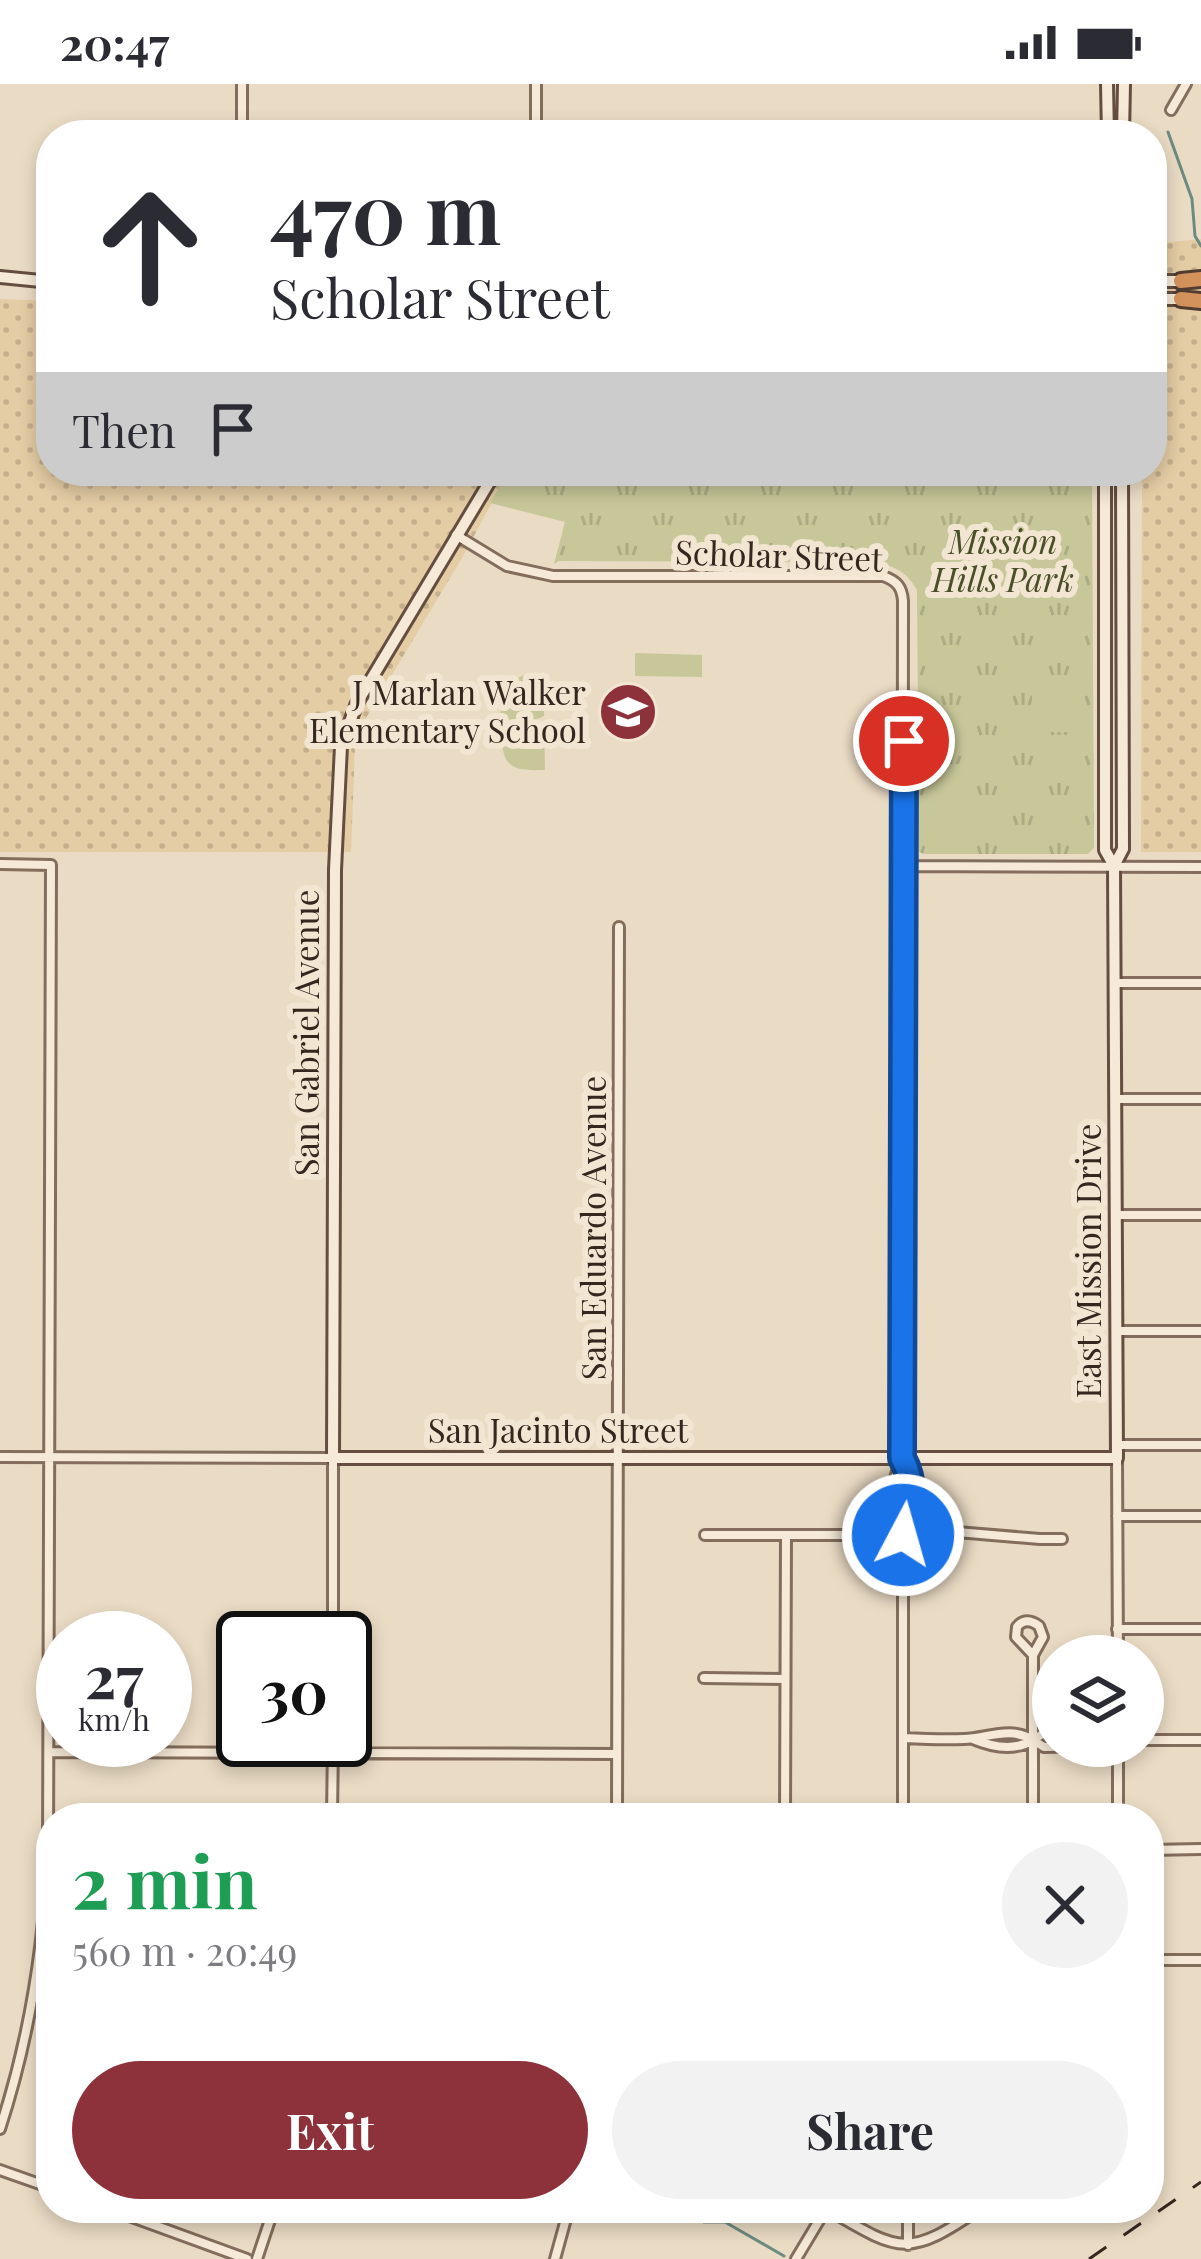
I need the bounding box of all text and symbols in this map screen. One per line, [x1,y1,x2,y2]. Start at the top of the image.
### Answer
text: 20:47 [60,12,169,72]
text: 470 m [270,154,501,266]
icon: ahead [72,168,228,324]
text: Scholar Street [270,261,610,333]
icon: arrive [200,396,266,462]
text: Then [72,399,176,459]
park label: Mission Hills Park [930,518,1074,600]
street label: Scholar Street [675,528,885,580]
place label: J Marlan Walker Elementary School [309,669,586,751]
school or university icon: J Marlan Walker Elementary School [597,681,659,743]
pin [853,690,955,792]
icon: arrive [871,708,937,774]
street label: San Gabriel Avenue [283,890,327,1176]
street label: San Eduardo Avenue [570,1076,614,1380]
street label: East Mission Drive [1065,1124,1109,1398]
street label: San Jacinto Street [428,1407,690,1451]
position arrow [840,1472,966,1598]
speed limit sign: 30 [216,1611,372,1767]
text: 27 [85,1634,143,1714]
map controls [1032,1635,1164,1767]
button: layers [1032,1635,1164,1767]
text: km/h [78,1699,150,1739]
text: 2 min [72,1831,258,1927]
button: close [1002,1842,1128,1968]
text: 560 m · 20:49 [72,1924,297,1976]
button: Exit [72,2061,588,2199]
button: Share [612,2061,1128,2199]

